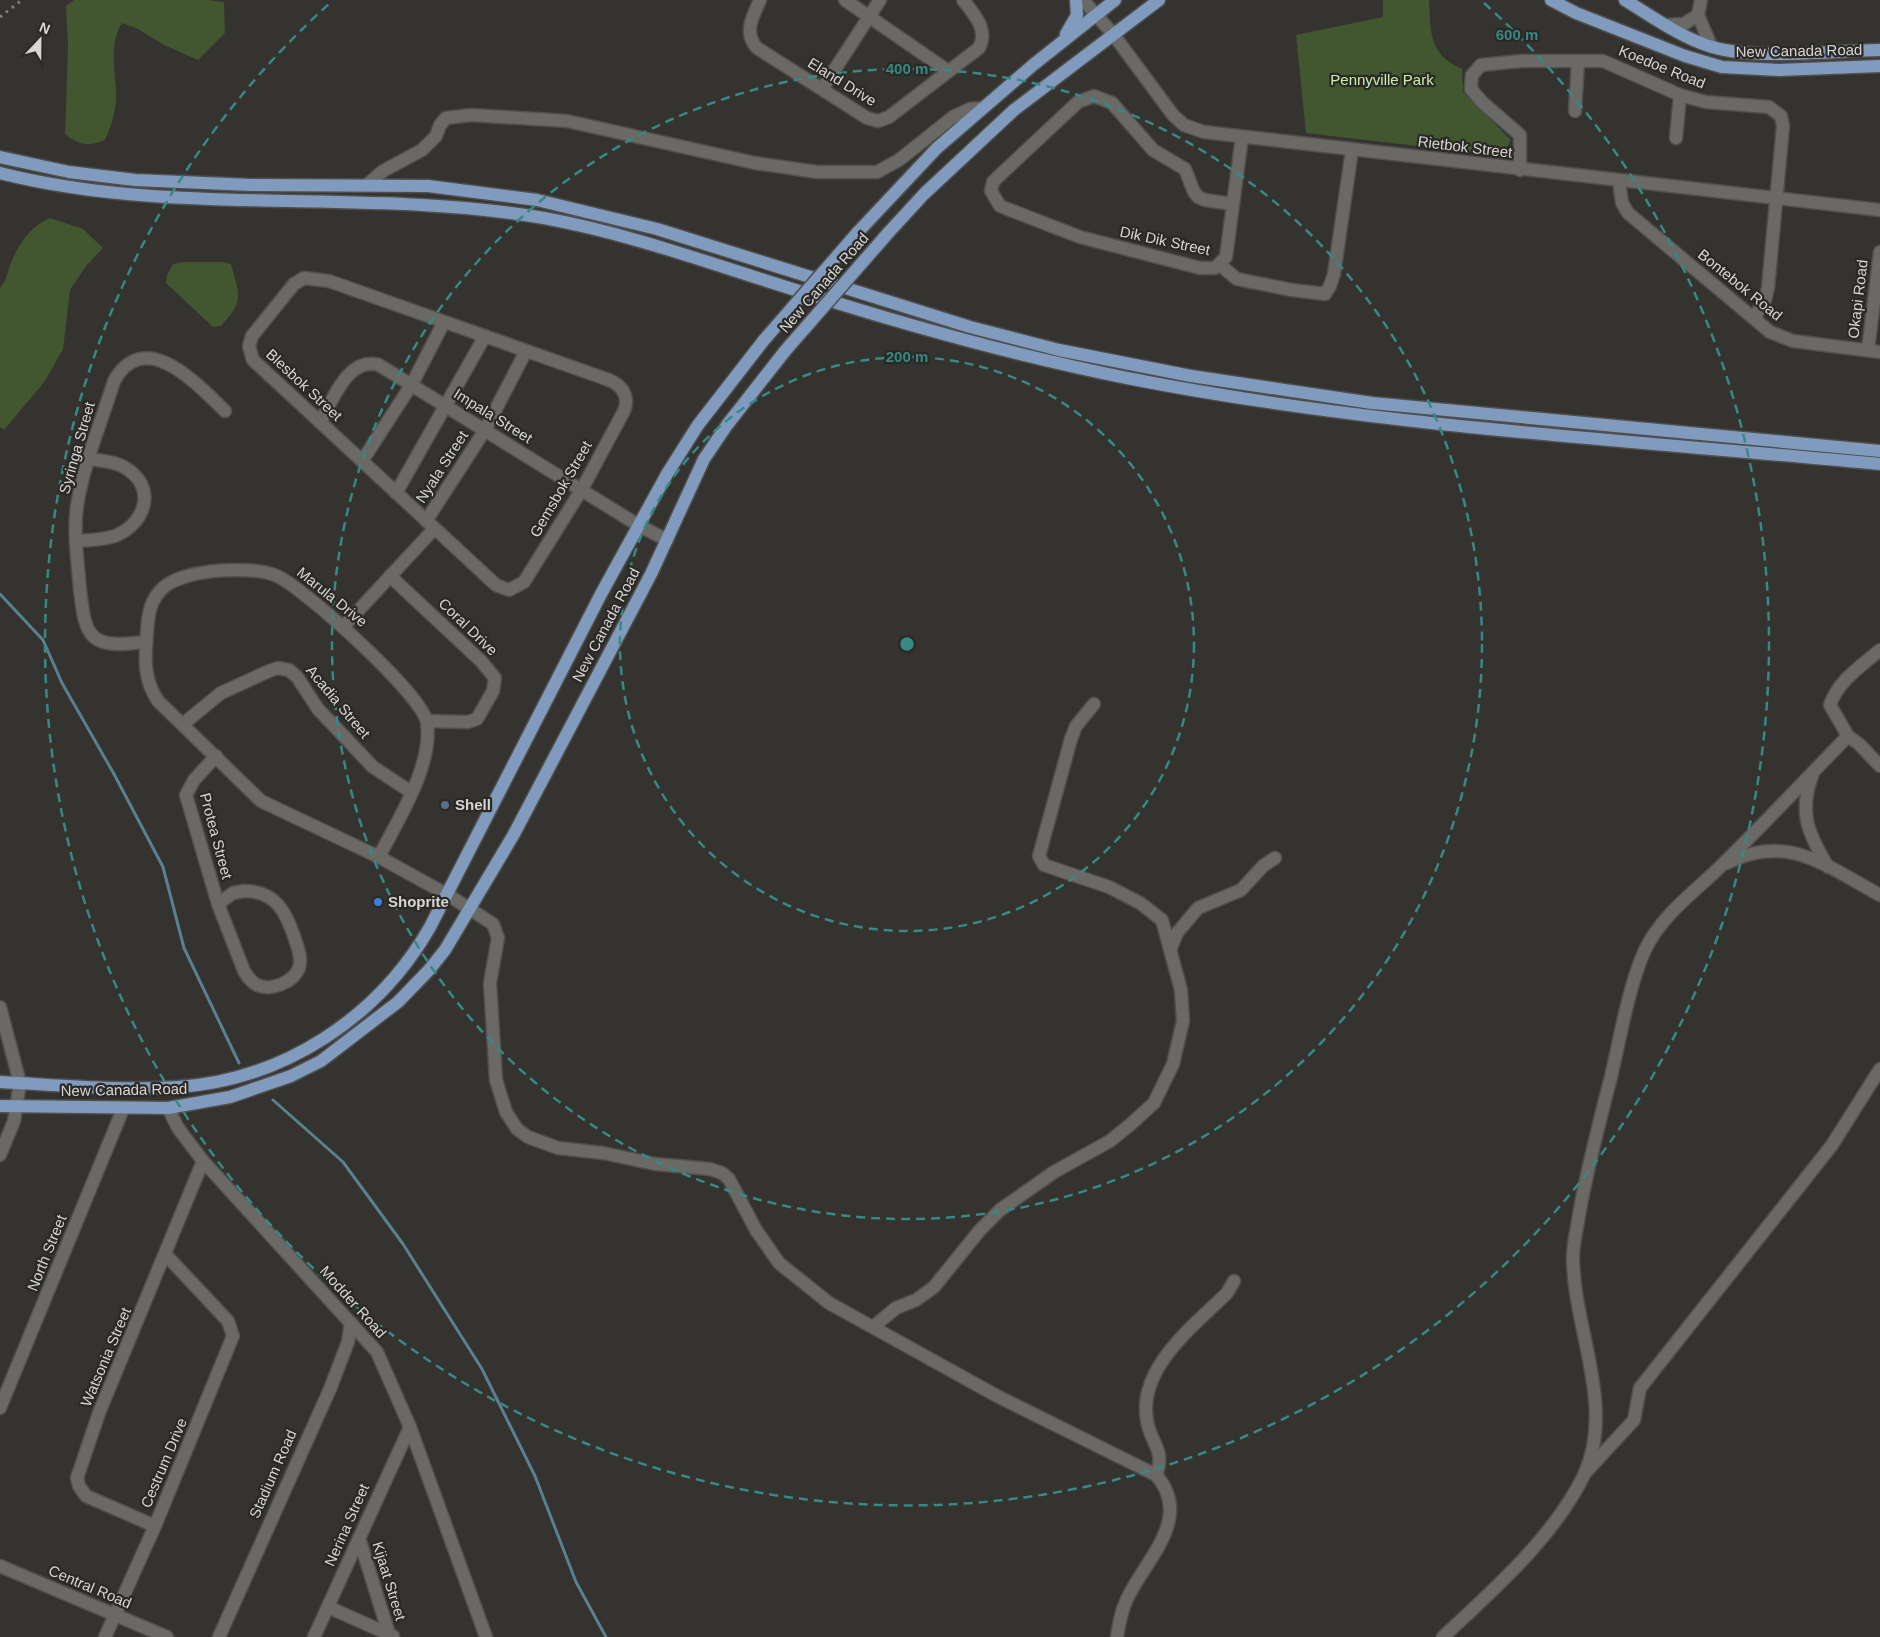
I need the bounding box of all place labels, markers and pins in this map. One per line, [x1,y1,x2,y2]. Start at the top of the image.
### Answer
centre of rings [898,635,916,653]
place label: Shell [455,796,491,813]
marker: Shell [439,799,451,811]
place label: Shoprite [388,893,449,910]
marker: Shoprite [372,896,384,908]

